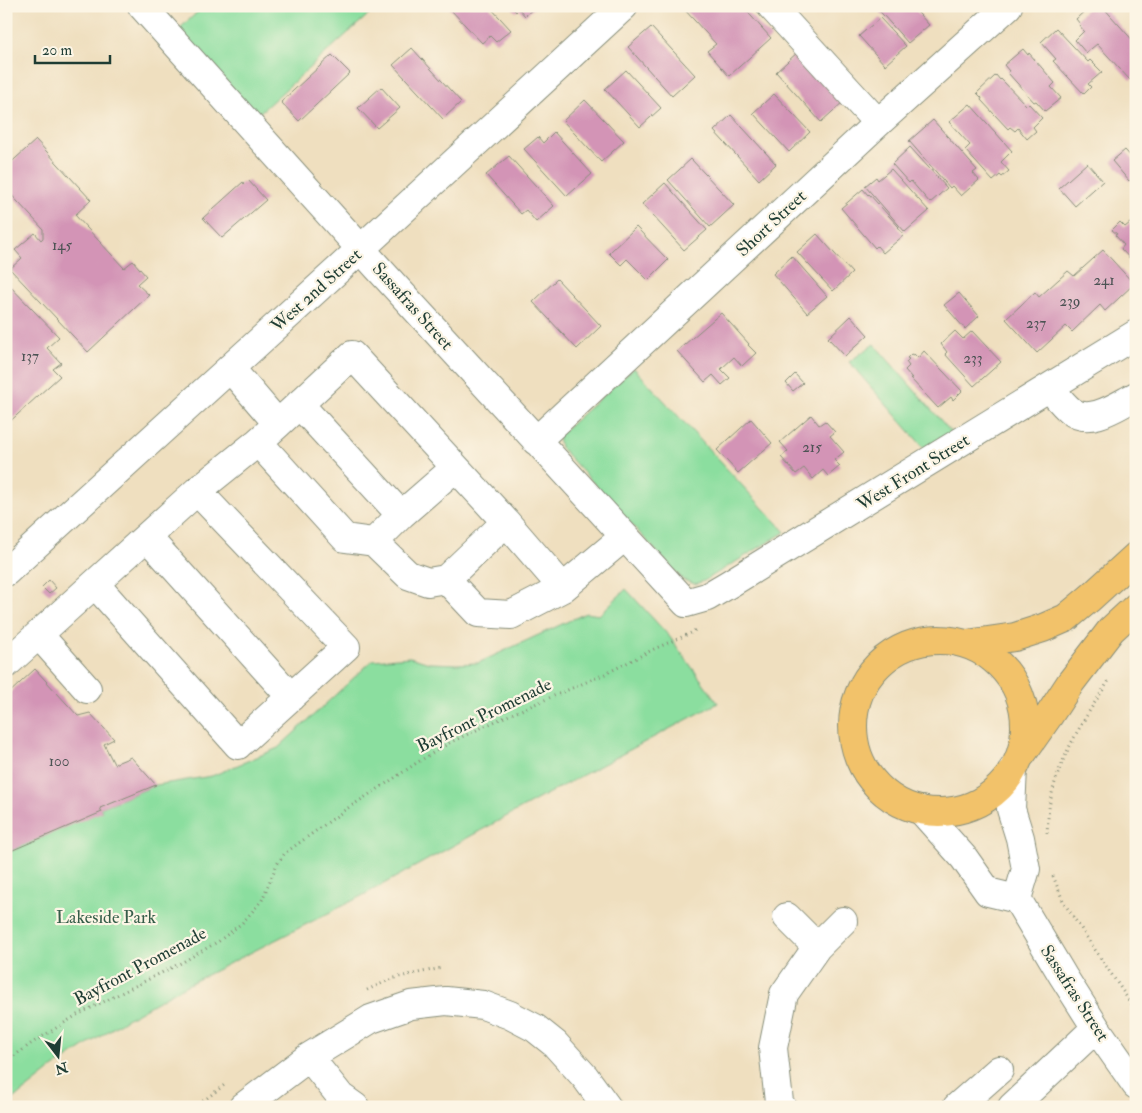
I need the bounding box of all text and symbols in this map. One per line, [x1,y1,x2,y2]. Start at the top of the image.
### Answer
scale bar [35,32,110,64]
text: 20 m [42,41,72,60]
street label: Short Street [731,185,811,262]
house number: 145 [52,236,72,255]
street label: West 2nd Street [265,243,367,338]
street label: Sassafras Street [367,258,458,355]
house number: 241 [1093,271,1115,290]
house number: 239 [1059,292,1081,311]
house number: 237 [1026,314,1046,333]
house number: 137 [21,347,39,366]
house number: 233 [963,349,983,368]
street label: West Front Street [852,429,974,517]
house number: 215 [802,438,822,457]
street label: Bayfront Promenade [413,673,556,758]
house number: 100 [49,752,69,771]
park label: Lakeside Park [56,906,156,929]
street label: Bayfront Promenade [70,922,211,1011]
street label: Sassafras Street [1035,941,1114,1046]
north arrow [32,1030,82,1080]
text: N [53,1058,71,1078]

